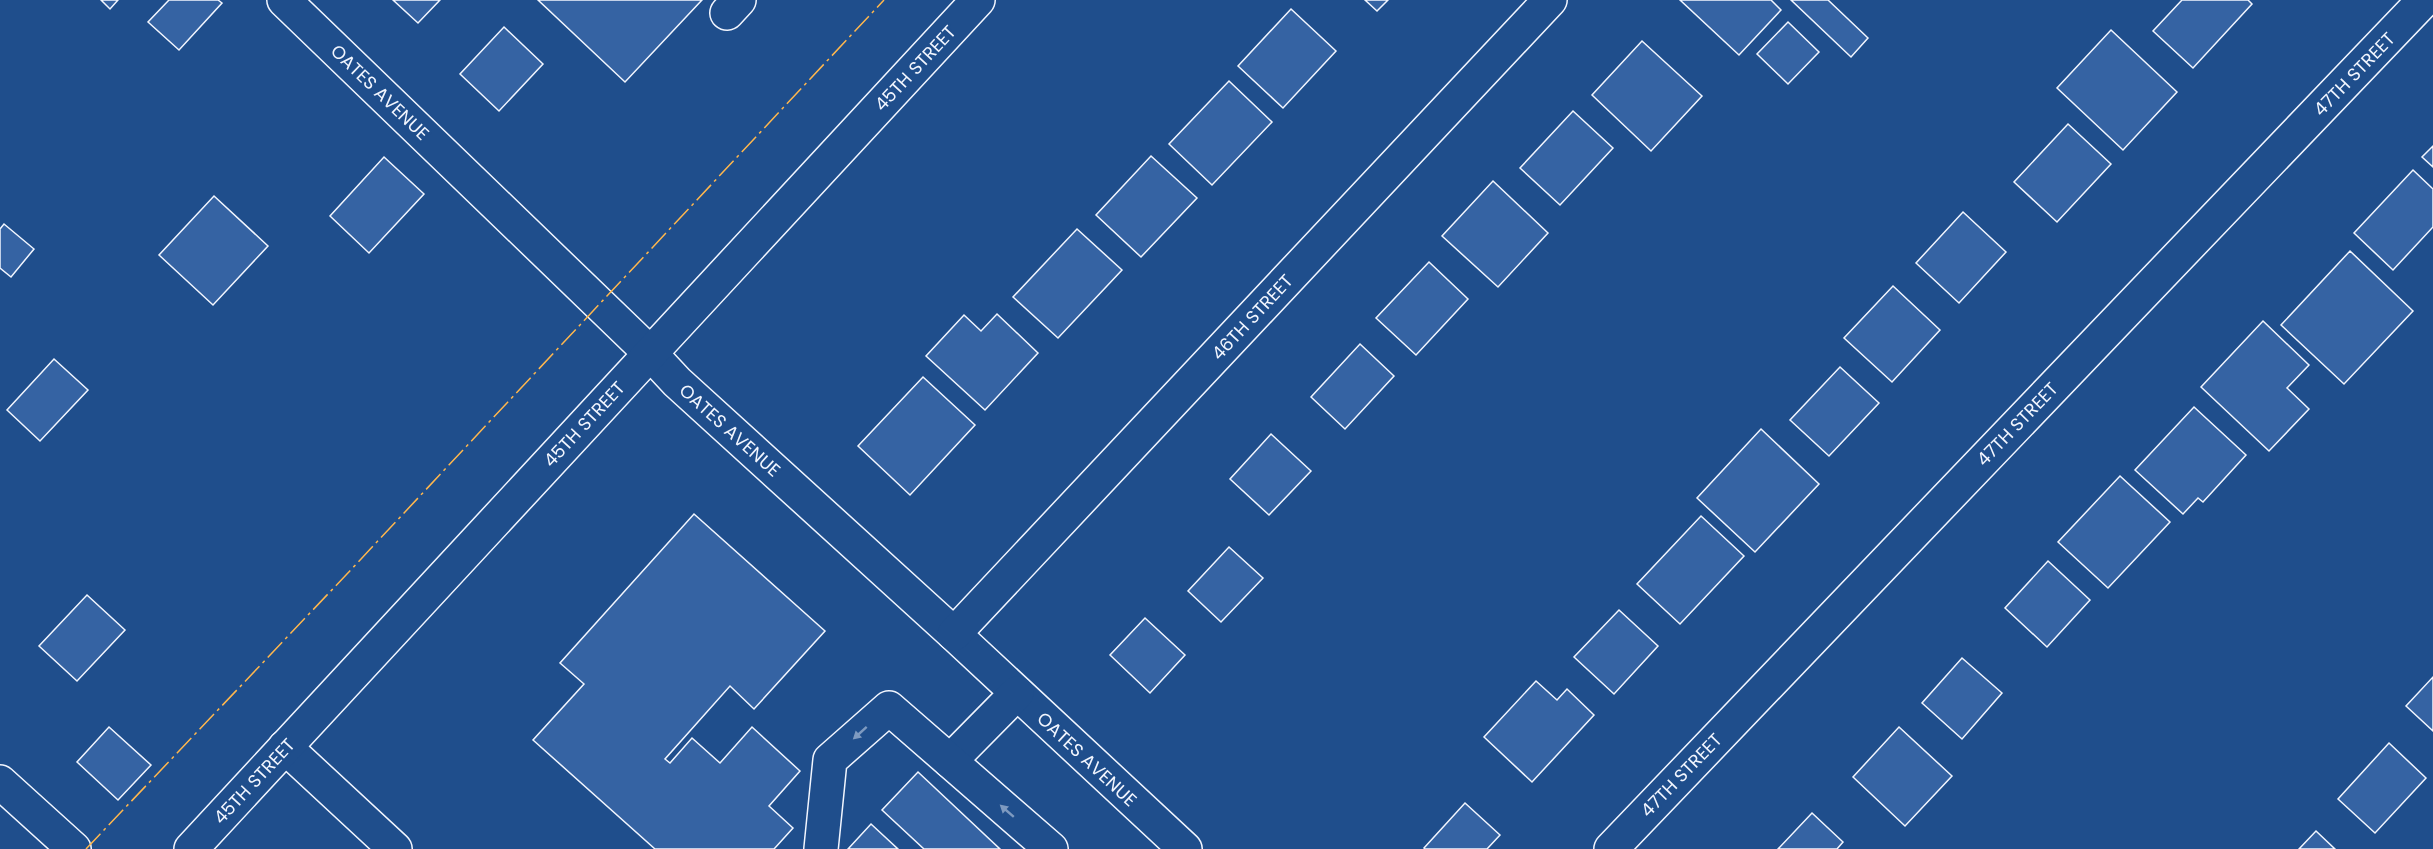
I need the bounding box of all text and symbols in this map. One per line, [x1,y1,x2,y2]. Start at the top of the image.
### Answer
street label: 45TH STREET [869,19,962,116]
street label: 47TH STREET [2308,26,2401,121]
street label: OATES AVENUE [325,38,435,146]
street label: 46TH STREET [1206,268,1299,365]
street label: 45TH STREET [538,375,631,472]
street label: 47TH STREET [1971,376,2064,471]
street label: OATES AVENUE [674,378,786,482]
street label: OATES AVENUE [1032,706,1142,812]
one-way arrow [853,726,868,739]
street label: 47TH STREET [1635,727,1728,822]
street label: 45TH STREET [208,732,301,829]
one-way arrow [999,804,1015,817]

